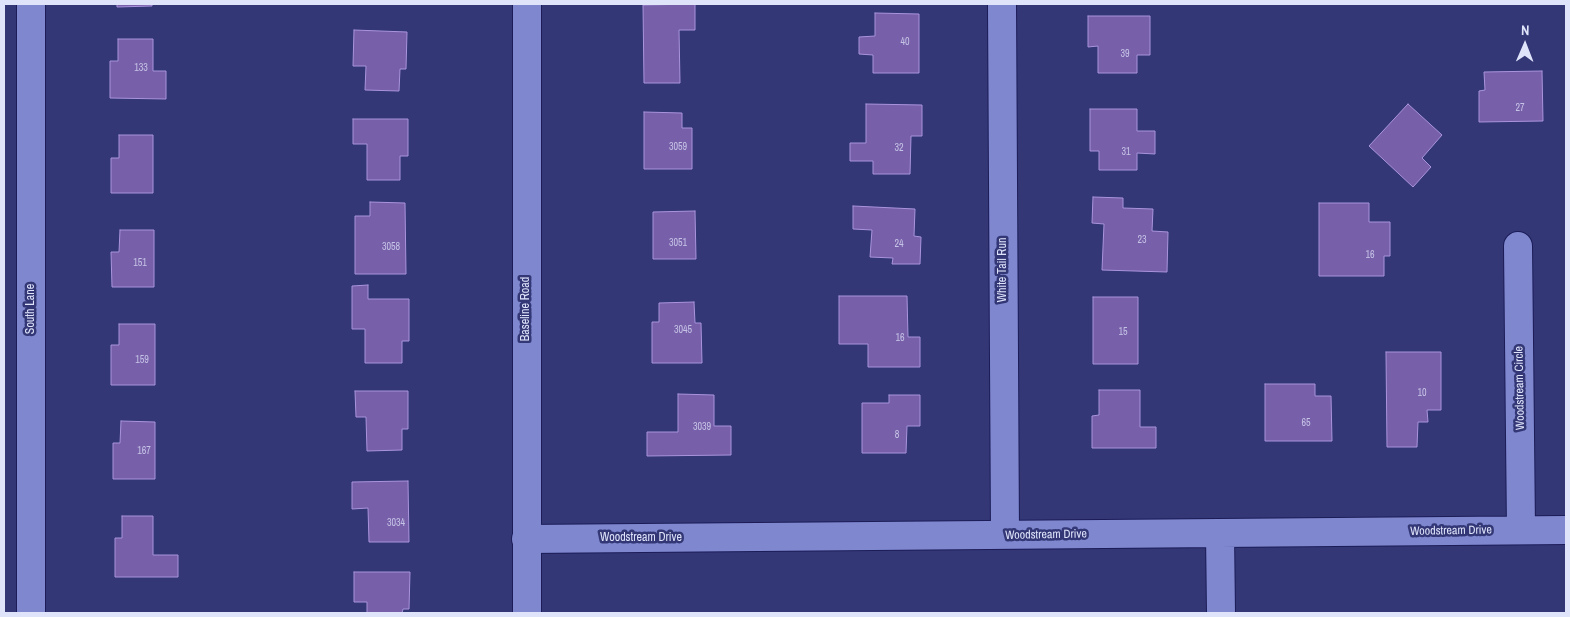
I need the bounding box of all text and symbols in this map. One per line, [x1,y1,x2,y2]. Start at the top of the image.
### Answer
north arrow [1500,20,1550,70]
text: N [1521,21,1530,39]
house number: 40 [900,36,910,48]
house number: 39 [1120,48,1130,60]
house number: 133 [134,62,148,74]
house number: 27 [1515,102,1525,114]
house number: 3059 [669,141,687,153]
house number: 32 [894,142,904,154]
house number: 31 [1121,146,1131,158]
house number: 23 [1137,234,1147,246]
house number: 3051 [669,237,687,249]
house number: 24 [894,238,904,250]
street label: White Tail Run [996,238,1010,302]
house number: 3058 [382,241,400,253]
house number: 16 [1365,249,1375,261]
house number: 151 [133,257,147,269]
street label: Baseline Road [519,277,533,341]
street label: South Lane [24,284,38,334]
house number: 3045 [674,324,692,336]
house number: 15 [1118,326,1128,338]
house number: 16 [895,332,905,344]
street label: Woodstream Circle [1512,346,1528,430]
house number: 159 [135,354,149,366]
house number: 10 [1417,387,1427,399]
house number: 65 [1301,417,1311,429]
house number: 3039 [693,421,711,433]
house number: 8 [895,429,899,441]
house number: 167 [137,445,151,457]
house number: 3034 [387,517,405,529]
street label: Woodstream Drive [1410,523,1492,539]
street label: Woodstream Drive [1005,527,1087,543]
street label: Woodstream Drive [600,531,682,545]

